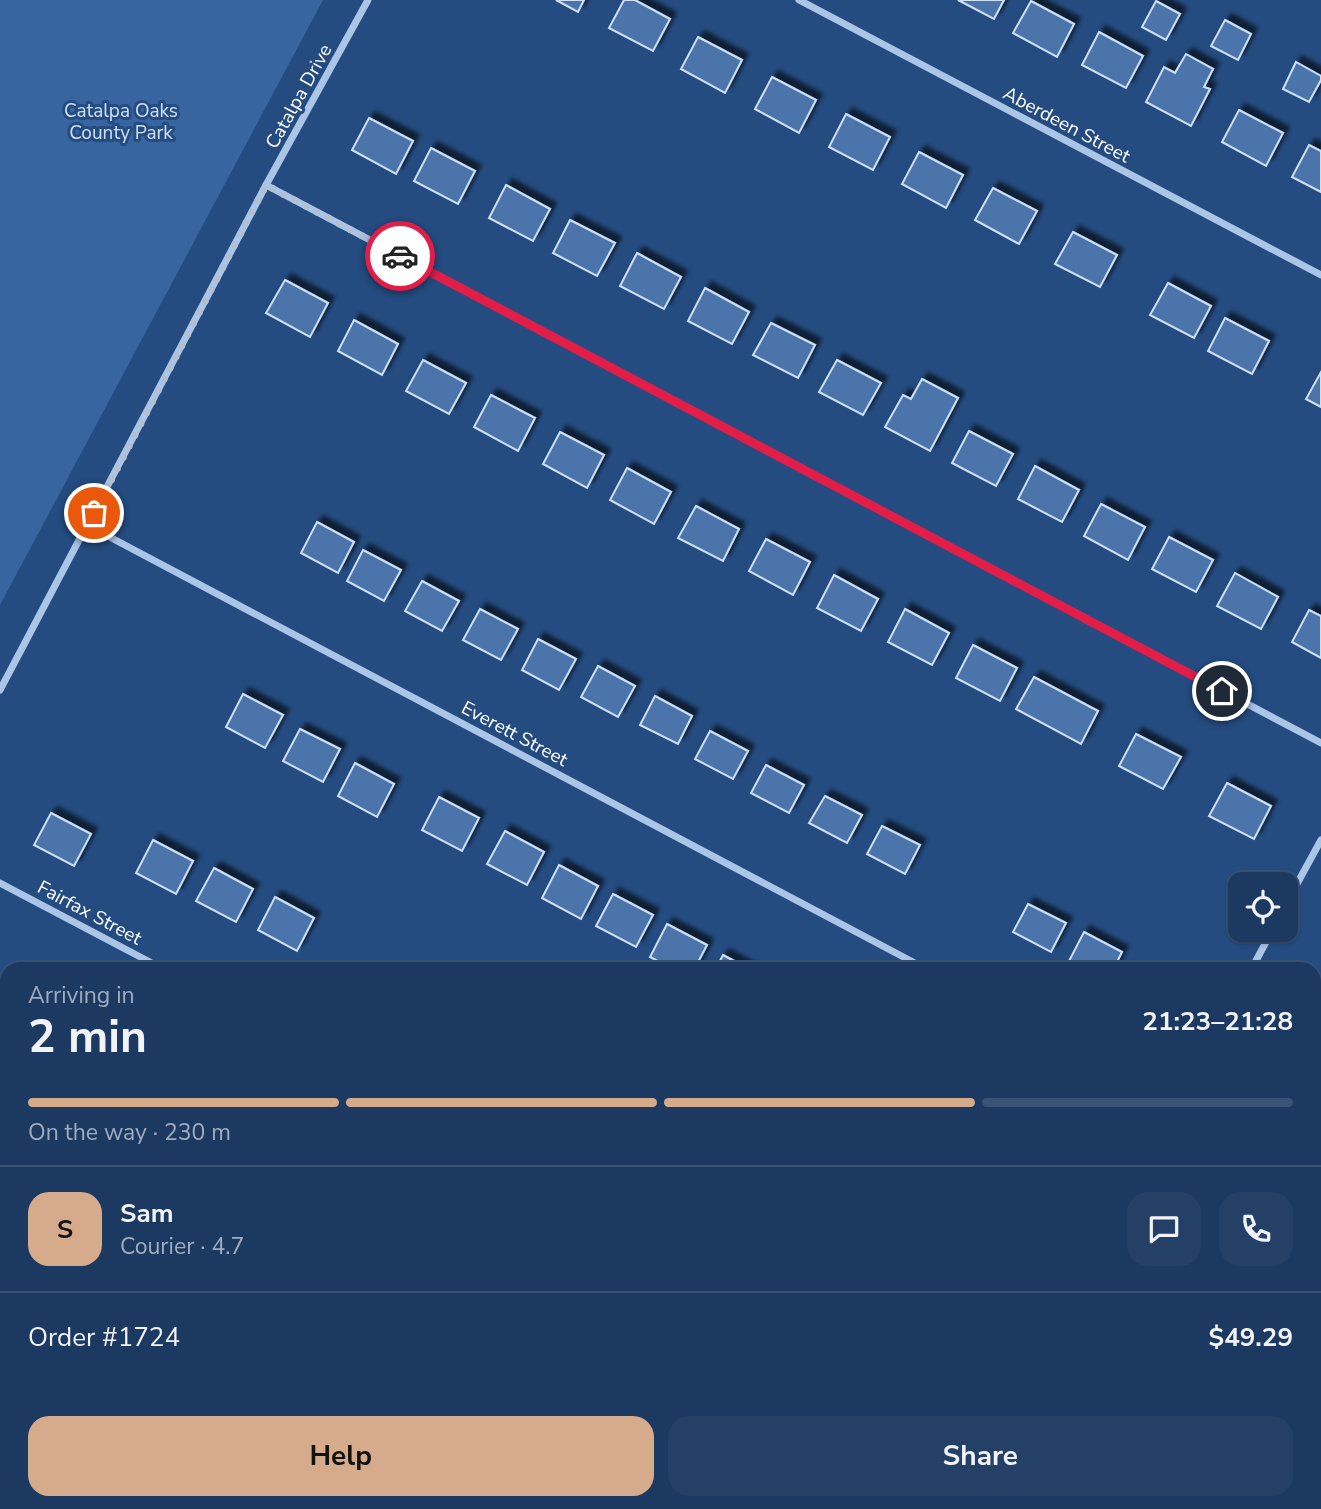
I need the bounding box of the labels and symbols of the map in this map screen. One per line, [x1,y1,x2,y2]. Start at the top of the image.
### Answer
street label: Catalpa Drive [259,39,338,154]
street label: Aberdeen Street [998,80,1135,170]
park label: Catalpa Oaks County Park [64,98,178,146]
courier [365,221,435,291]
pin [64,483,124,543]
pin [1192,661,1252,721]
street label: Everett Street [457,695,573,773]
street label: Fairfax Street [33,874,147,951]

